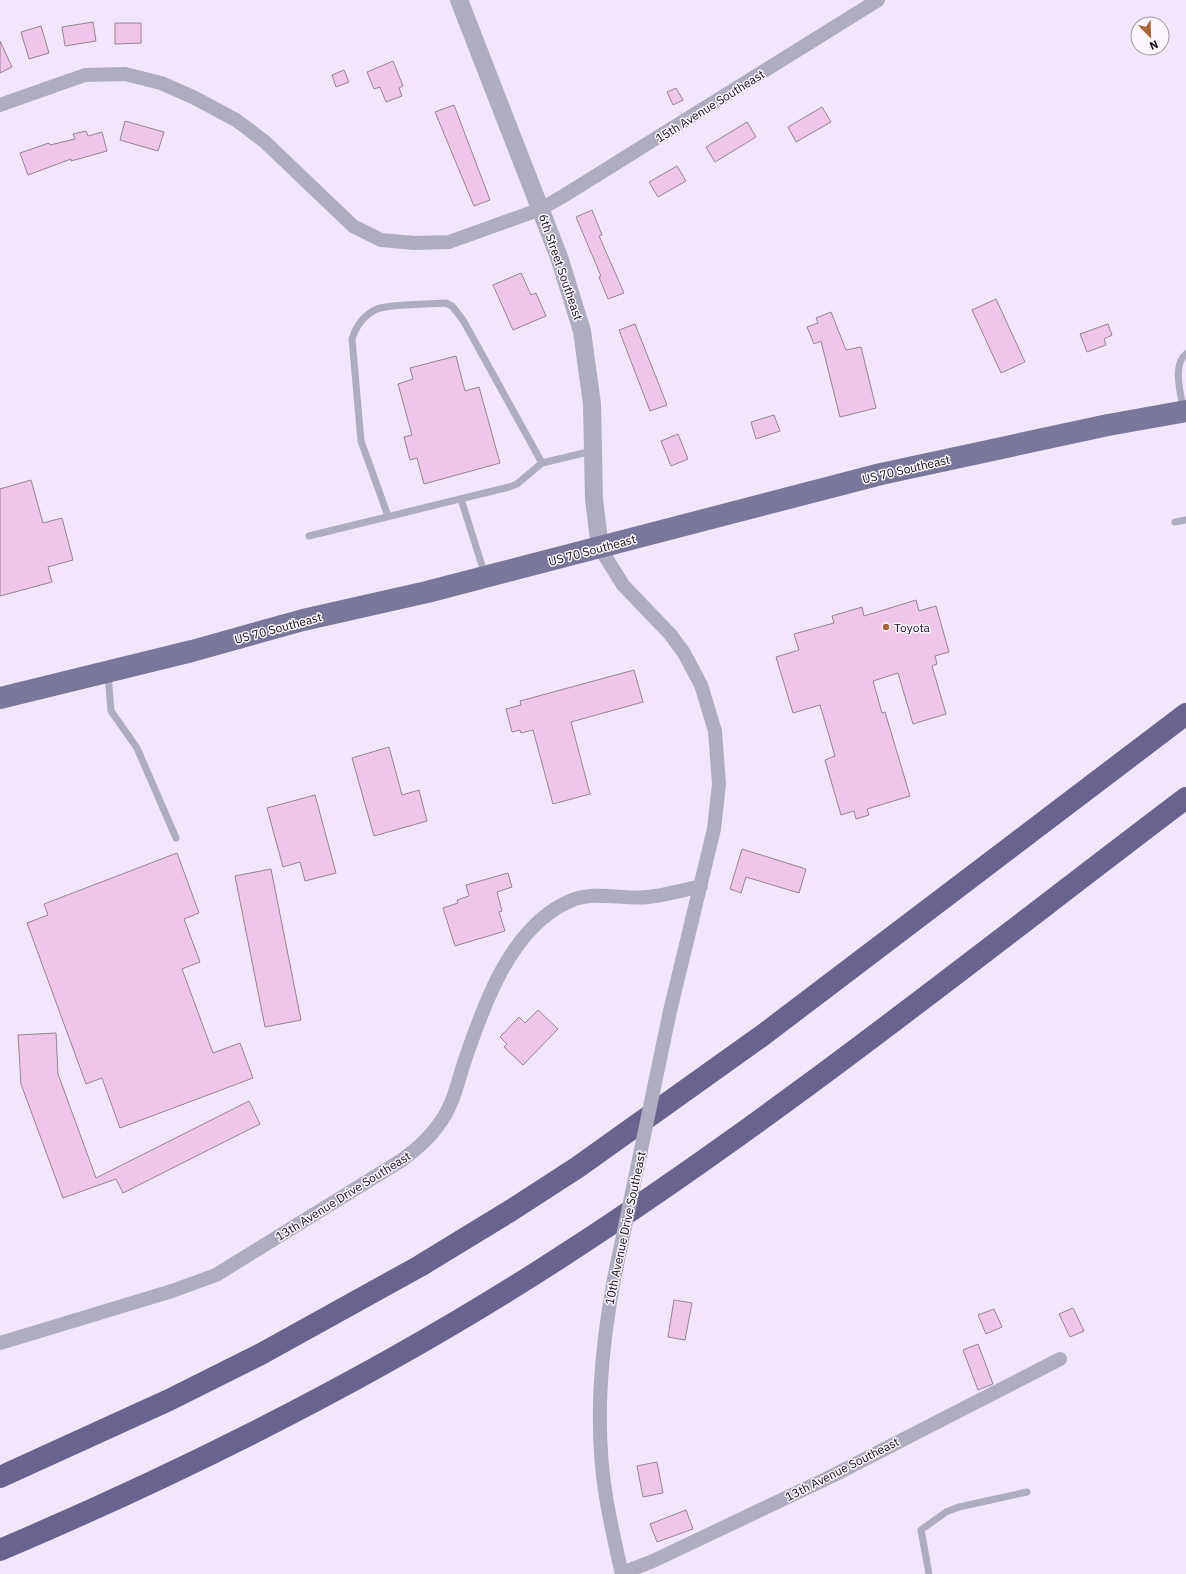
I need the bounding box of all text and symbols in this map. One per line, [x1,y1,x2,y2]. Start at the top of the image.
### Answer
north arrow [1130,16,1170,56]
text: N [1147,37,1160,53]
street label: 15th Avenue Southeast [653,66,767,146]
street label: 6th Street Southeast [536,212,586,322]
street label: US 70 Southeast [861,452,951,486]
street label: US 70 Southeast [547,531,637,569]
street label: US 70 Southeast [233,609,323,647]
place label: Toyota [894,620,931,635]
marker: Toyota [881,622,891,632]
street label: 13th Avenue Drive Southeast [273,1148,413,1244]
street label: 10th Avenue Drive Southeast [601,1150,649,1306]
street label: 13th Avenue Southeast [783,1434,901,1504]

